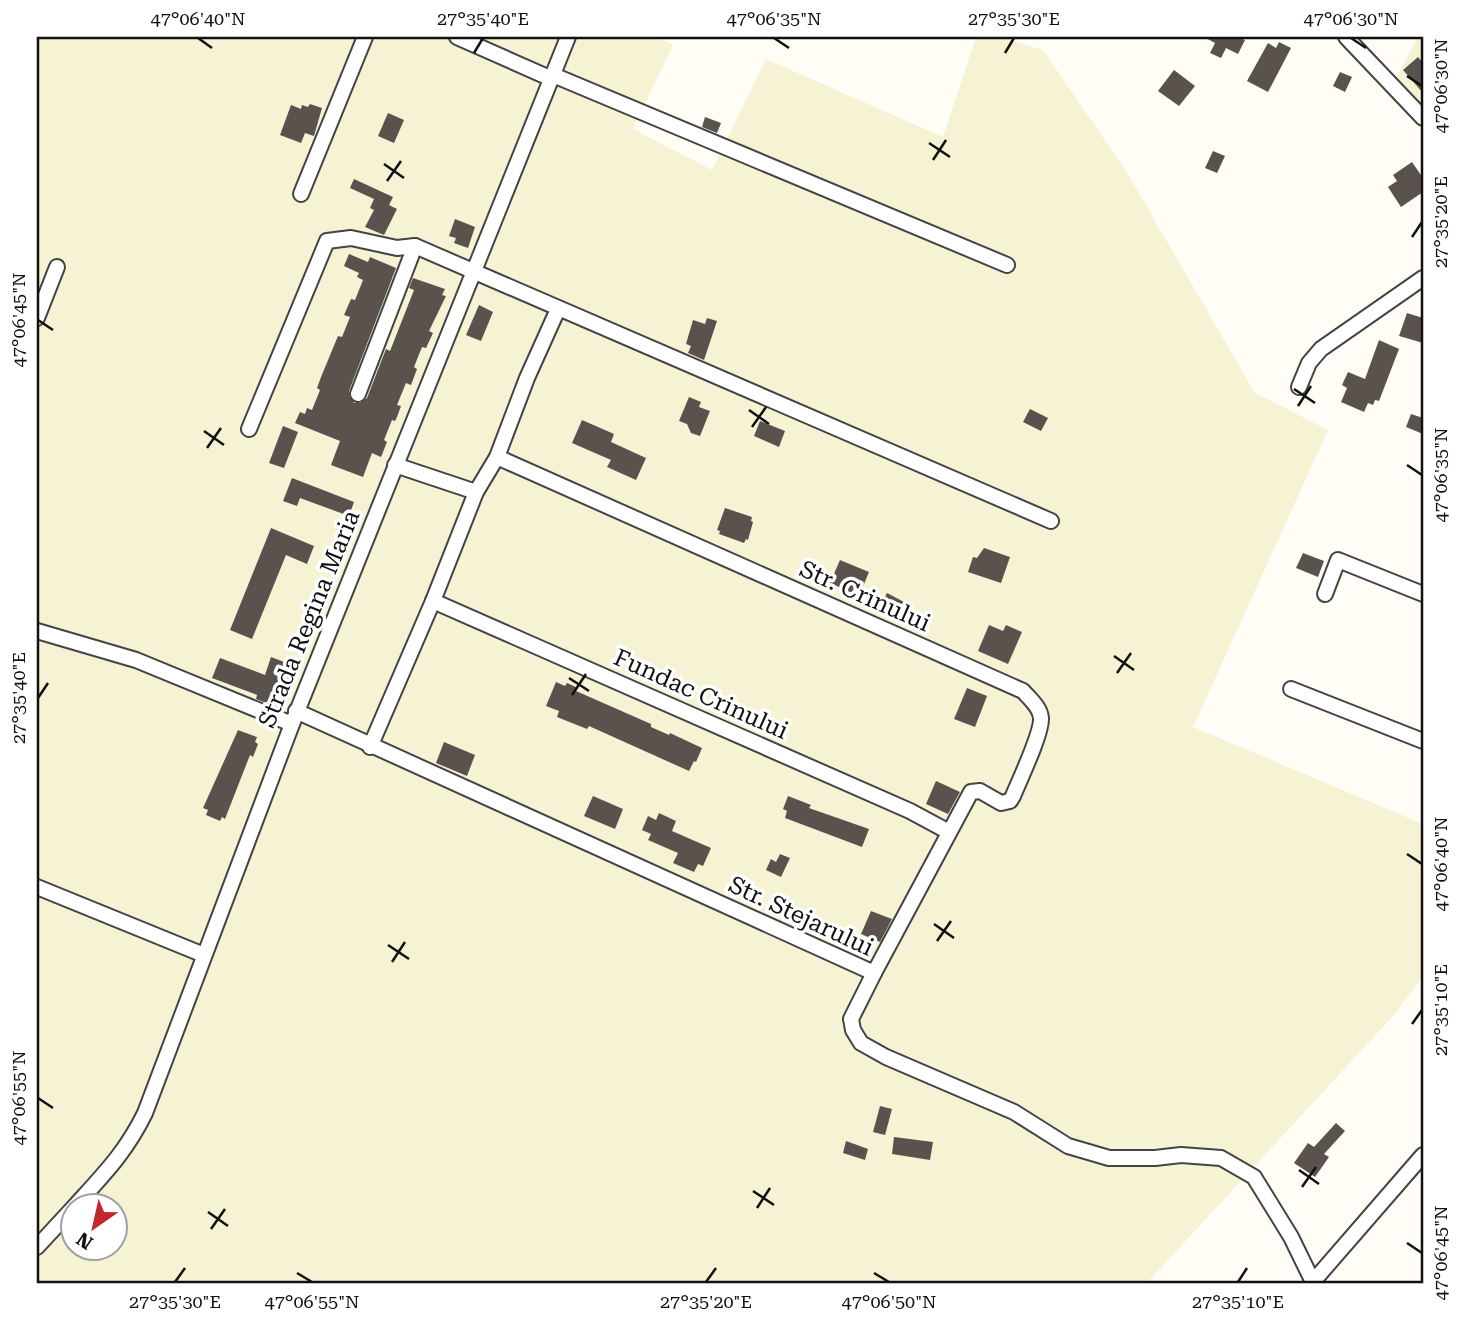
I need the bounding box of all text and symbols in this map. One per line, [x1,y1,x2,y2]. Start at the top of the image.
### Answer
text: 47°06'40"N [151,8,245,29]
text: 27°35'40"E [437,8,529,29]
text: 47°06'35"N [727,8,821,29]
text: 27°35'30"E [968,8,1060,29]
text: 47°06'30"N [1304,8,1398,29]
text: 47°06'30"N [1430,39,1451,133]
text: 27°35'20"E [1430,176,1451,268]
text: 47°06'45"N [8,273,29,367]
text: 47°06'35"N [1430,428,1451,522]
street label: Strada Regina Maria [253,506,365,732]
street label: Str. Crinului [795,555,935,637]
street label: Fundac Crinului [610,643,793,745]
text: 27°35'40"E [8,652,29,744]
text: 47°06'40"N [1430,817,1451,911]
street label: Str. Stejarului [724,870,878,962]
text: 27°35'10"E [1430,964,1451,1056]
text: 47°06'55"N [8,1051,29,1145]
north arrow [60,1192,130,1262]
text: 47°06'45"N [1430,1206,1451,1300]
text: N [72,1227,97,1254]
text: 27°35'30"E [129,1291,221,1312]
text: 47°06'55"N [265,1291,359,1312]
text: 27°35'20"E [660,1291,752,1312]
text: 47°06'50"N [842,1291,936,1312]
text: 27°35'10"E [1192,1291,1284,1312]

